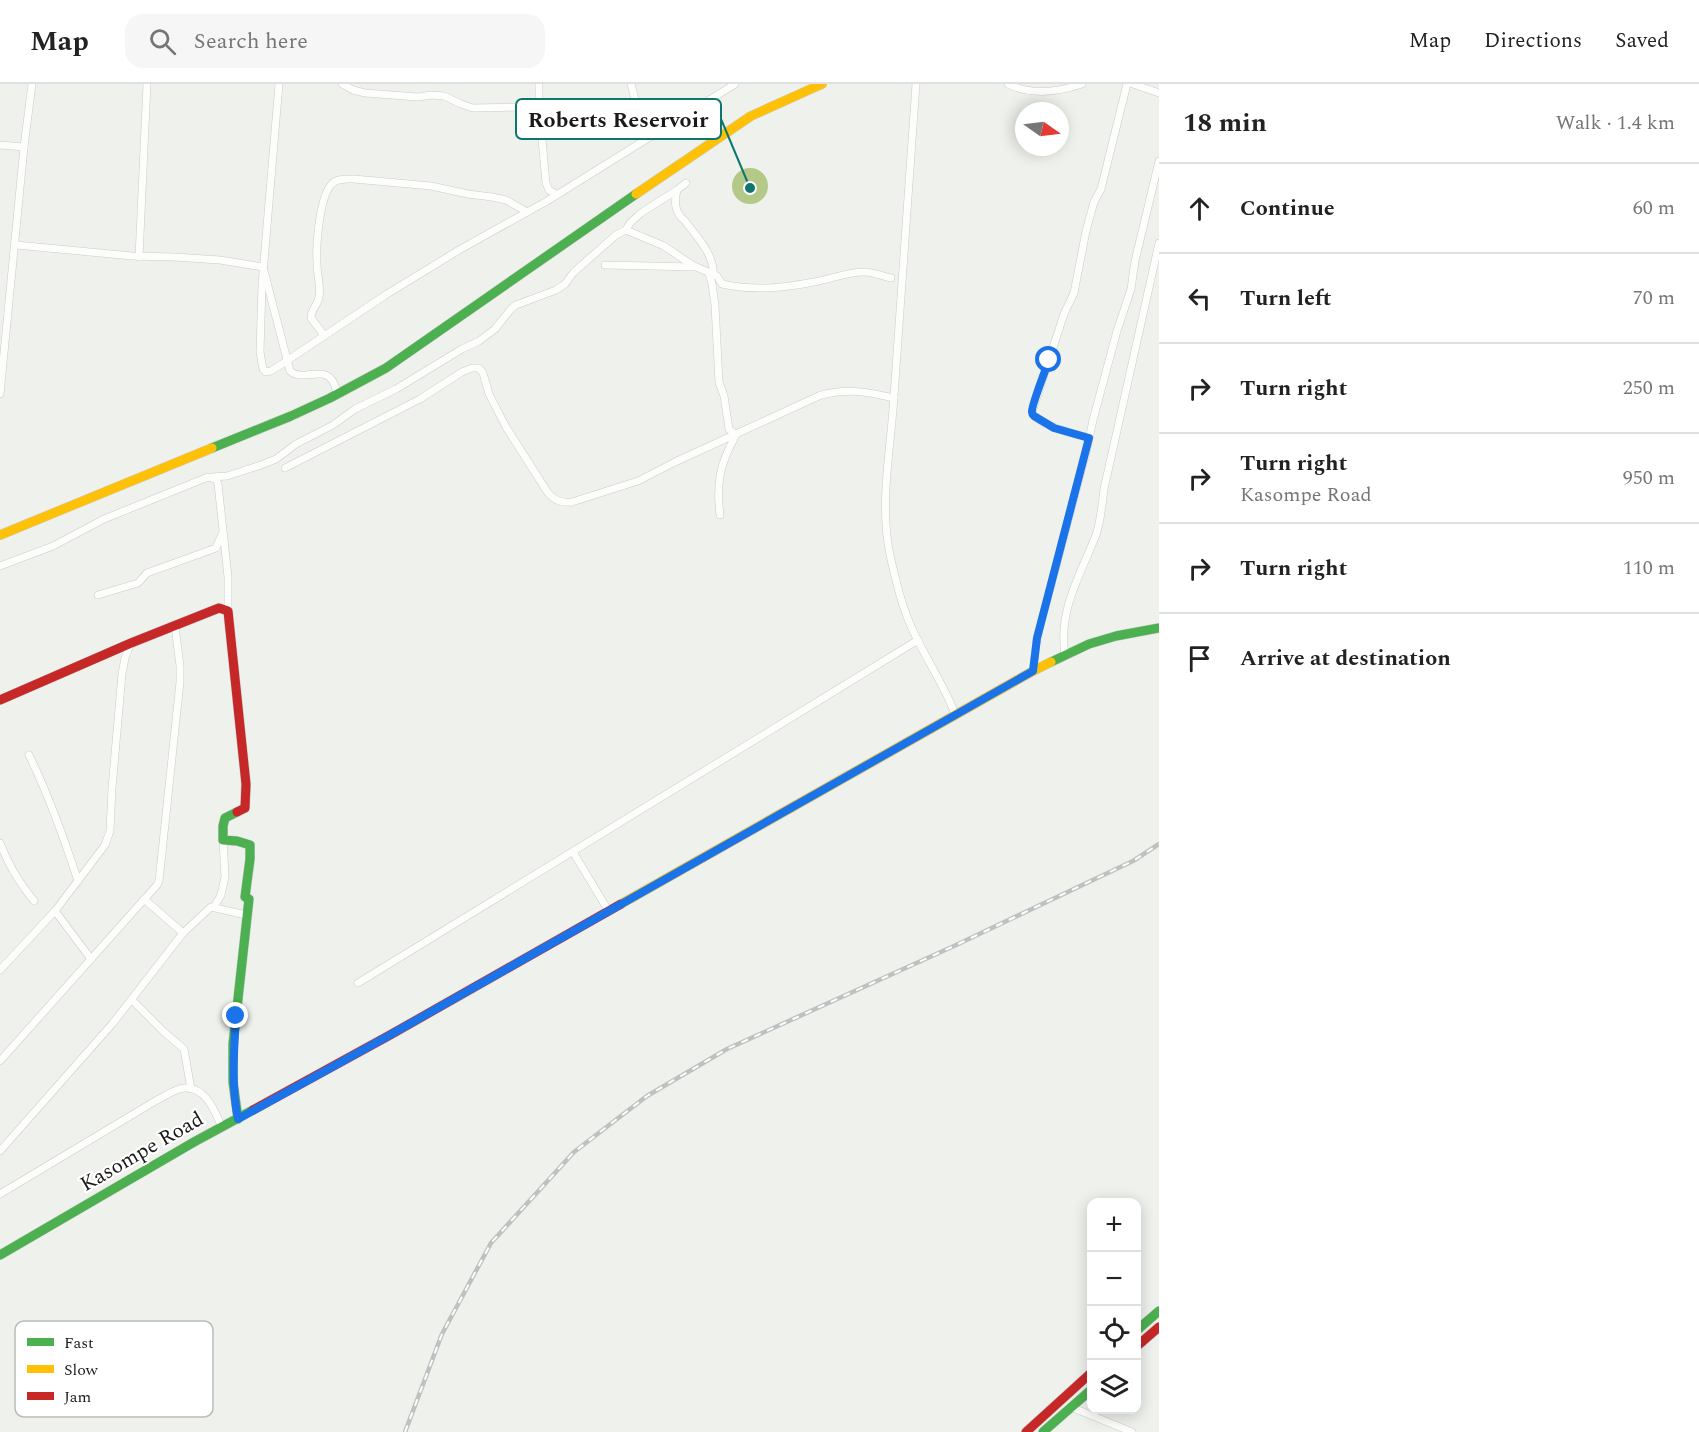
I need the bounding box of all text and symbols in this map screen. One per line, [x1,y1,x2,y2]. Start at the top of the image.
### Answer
search box [125,14,545,68]
text: Map [30,20,89,63]
icon: search [146,25,179,58]
text: Search here [194,25,308,58]
text: Map [1409,25,1451,57]
text: Directions [1484,25,1582,57]
text: Saved [1615,25,1669,57]
callout: Roberts Reservoir [516,99,721,139]
north arrow [1015,102,1069,156]
text: 18 min [1183,103,1267,143]
text: Roberts Reservoir [528,104,709,137]
text: Walk · 1.4 km [1556,108,1675,138]
icon: ahead [1183,192,1216,225]
text: Continue [1240,192,1335,225]
text: 60 m [1633,193,1675,223]
icon: left [1183,282,1216,315]
text: Turn left [1240,282,1332,315]
text: 70 m [1633,283,1675,313]
route start [1035,346,1061,372]
icon: right [1183,372,1216,405]
text: Turn right [1240,372,1347,405]
text: 250 m [1623,373,1675,403]
text: Turn right [1240,447,1347,480]
icon: right [1183,462,1216,495]
text: 950 m [1623,463,1675,493]
text: Kasompe Road [1240,480,1372,510]
icon: right [1183,552,1216,585]
text: Turn right [1240,552,1347,585]
text: 110 m [1623,553,1675,583]
icon: arrive [1183,642,1216,675]
text: Arrive at destination [1240,642,1451,675]
route end [222,1002,248,1028]
street label: Kasompe Road [74,1104,210,1200]
map controls [1087,1198,1141,1414]
button: + [1087,1198,1141,1252]
button: − [1087,1252,1141,1306]
button: locate [1087,1306,1141,1360]
legend [15,1321,213,1417]
text: Fast [64,1331,94,1355]
text: Slow [64,1358,99,1382]
button: layers [1087,1360,1141,1414]
text: Jam [64,1385,92,1409]

